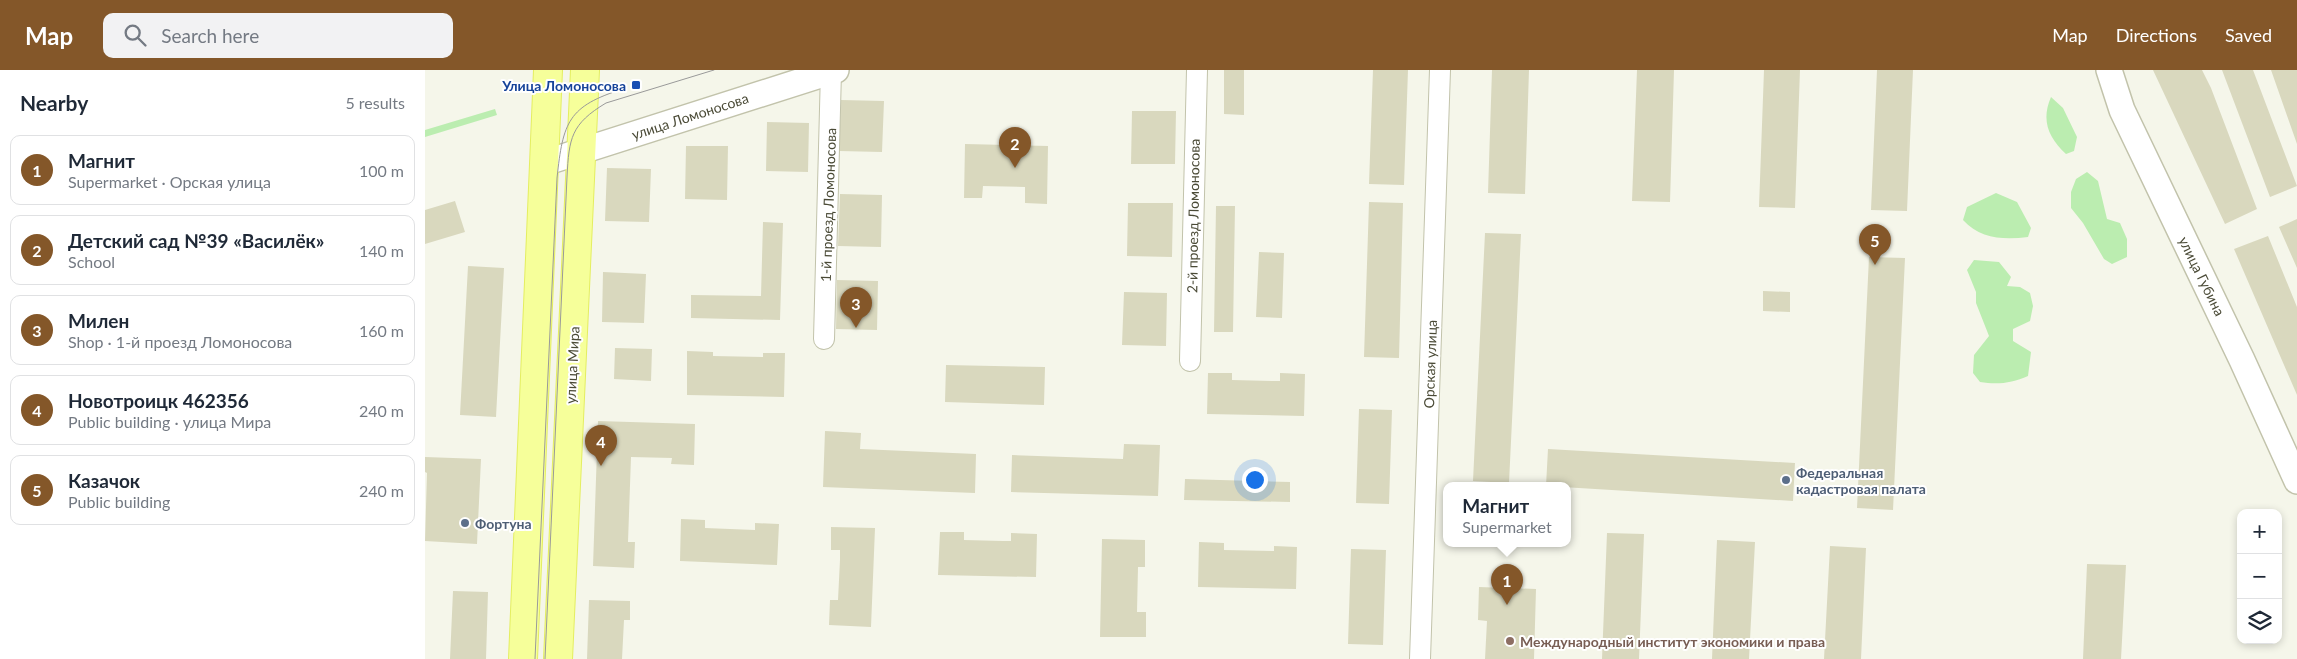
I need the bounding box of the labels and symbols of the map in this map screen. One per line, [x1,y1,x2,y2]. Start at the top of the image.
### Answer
place label: Улица Ломоносова [501,77,626,94]
marker: Улица Ломоносова [630,79,642,91]
street label: улица Ломоносова [629,89,751,143]
pin: 2 [999,127,1031,168]
street label: 1-й проезд Ломоносова [817,128,839,282]
street label: 2-й проезд Ломоносова [1183,139,1203,293]
pin: 5 [1859,224,1891,265]
street label: улица Губина [2175,233,2229,319]
pin: 3 [840,287,872,328]
street label: Орская улица [1420,319,1440,409]
street label: улица Мира [561,326,583,404]
pin: 4 [585,425,617,466]
place label: Федеральная кадастровая палата [1796,464,1926,497]
your location [1242,467,1268,493]
marker: Федеральная кадастровая палата [1780,474,1792,486]
place label: Фортуна [475,515,532,532]
marker: Фортуна [459,517,471,529]
pin: 1 [1491,564,1523,605]
place label: Международный институт экономики и права [1520,633,1825,650]
marker: Международный институт экономики и права [1504,635,1516,647]

